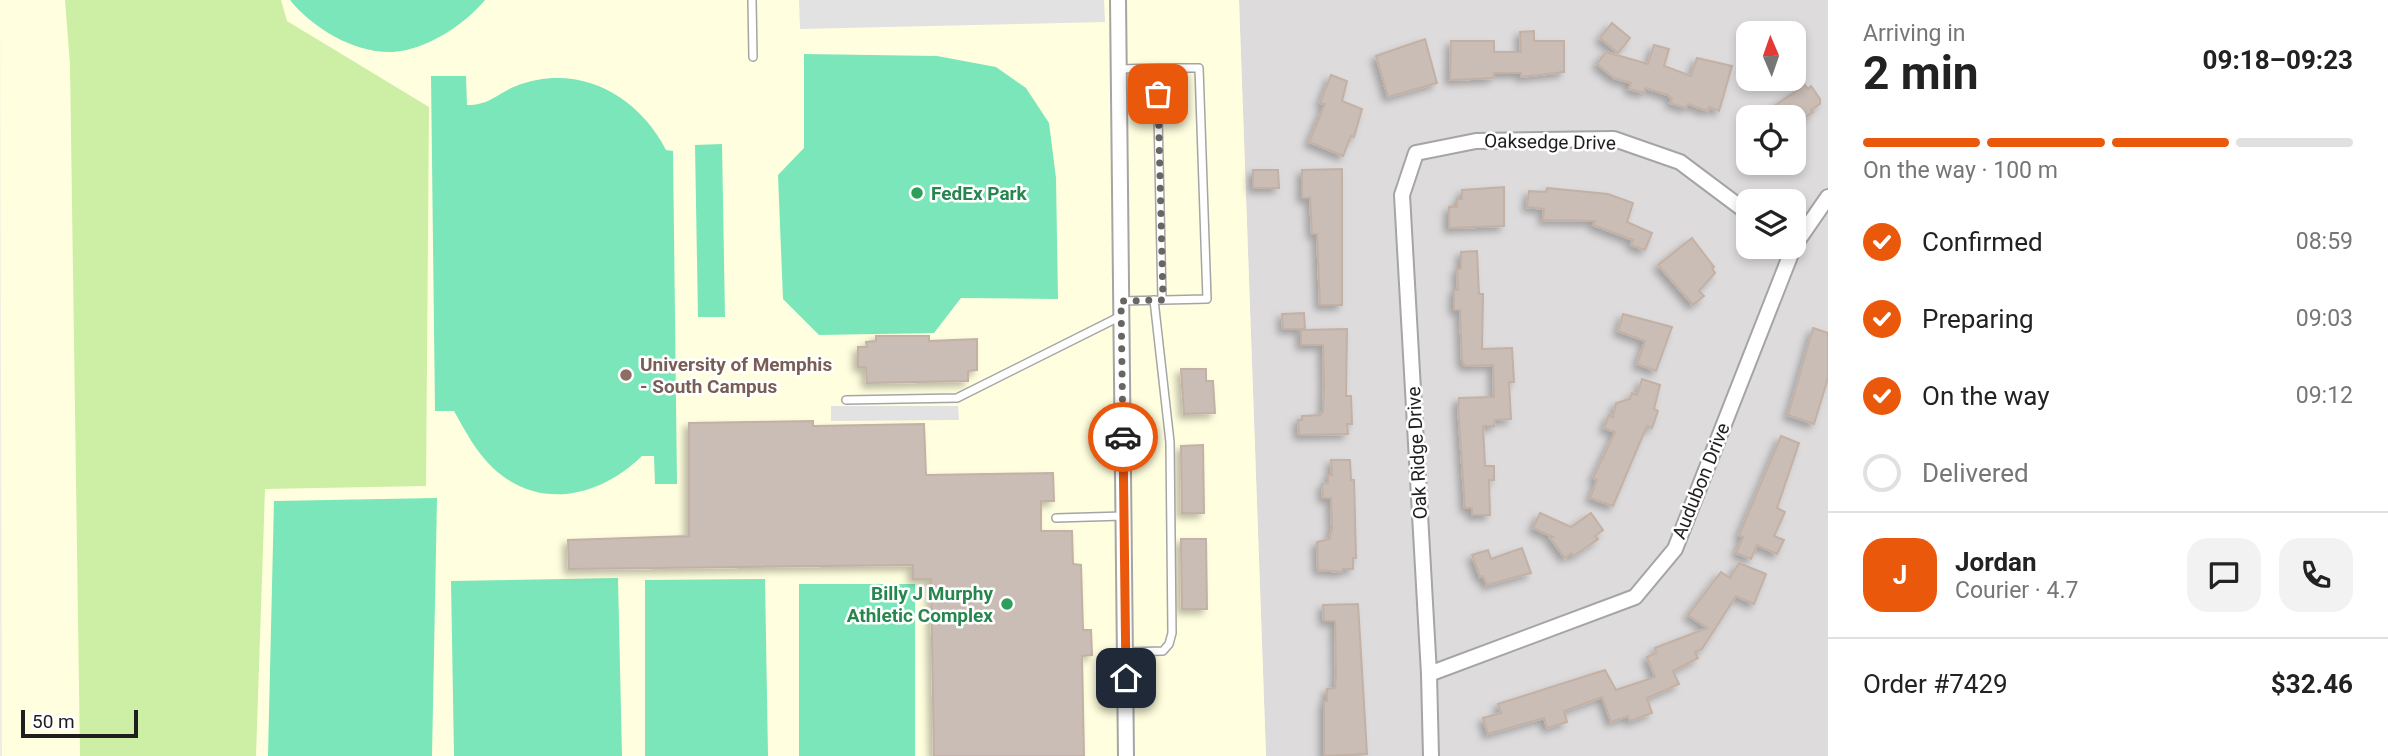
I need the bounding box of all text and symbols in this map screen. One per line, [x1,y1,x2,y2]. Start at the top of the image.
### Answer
text: Arriving in [1863,20,1966,47]
north arrow [1736,21,1806,91]
map controls [1736,21,1806,259]
text: 09:18–09:23 [2203,45,2353,75]
text: 2 min [1863,46,1979,100]
pin [1128,64,1188,124]
icon: bag [1139,75,1177,113]
button: locate [1736,105,1806,175]
street label: Oaksedge Drive [1484,129,1616,155]
text: On the way · 100 m [1863,157,2058,184]
place label: FedEx Park [931,182,1028,205]
marker: FedEx Park [909,185,925,201]
button: layers [1736,189,1806,259]
icon: check [1863,223,1901,261]
text: Confirmed [1922,227,2043,257]
text: 08:59 [2296,228,2353,255]
icon: check [1863,300,1901,338]
text: Preparing [1922,304,2034,334]
text: 09:03 [2296,305,2353,332]
place label: University of Memphis - South Campus [640,353,832,398]
marker: University of Memphis - South Campus [618,367,634,383]
icon: check [1863,377,1901,415]
text: On the way [1922,381,2050,411]
text: 09:12 [2296,382,2353,409]
street label: Oak Ridge Drive [1402,386,1432,520]
courier [1088,402,1158,472]
icon: car [1104,418,1142,456]
street label: Audubon Drive [1667,420,1735,542]
text: Delivered [1922,458,2029,488]
button: chat [2187,538,2261,612]
button: phone [2279,538,2353,612]
text: Jordan [1955,547,2037,577]
text: J [1893,560,1907,590]
text: Courier · 4.7 [1955,577,2078,604]
place label: Billy J Murphy Athletic Complex [847,582,993,627]
marker: Billy J Murphy Athletic Complex [999,596,1015,612]
pin [1096,648,1156,708]
icon: home [1107,659,1145,697]
text: Order #7429 [1863,669,2008,699]
text: $32.46 [2271,669,2353,699]
scale bar [21,707,138,739]
text: 50 m [32,710,75,733]

